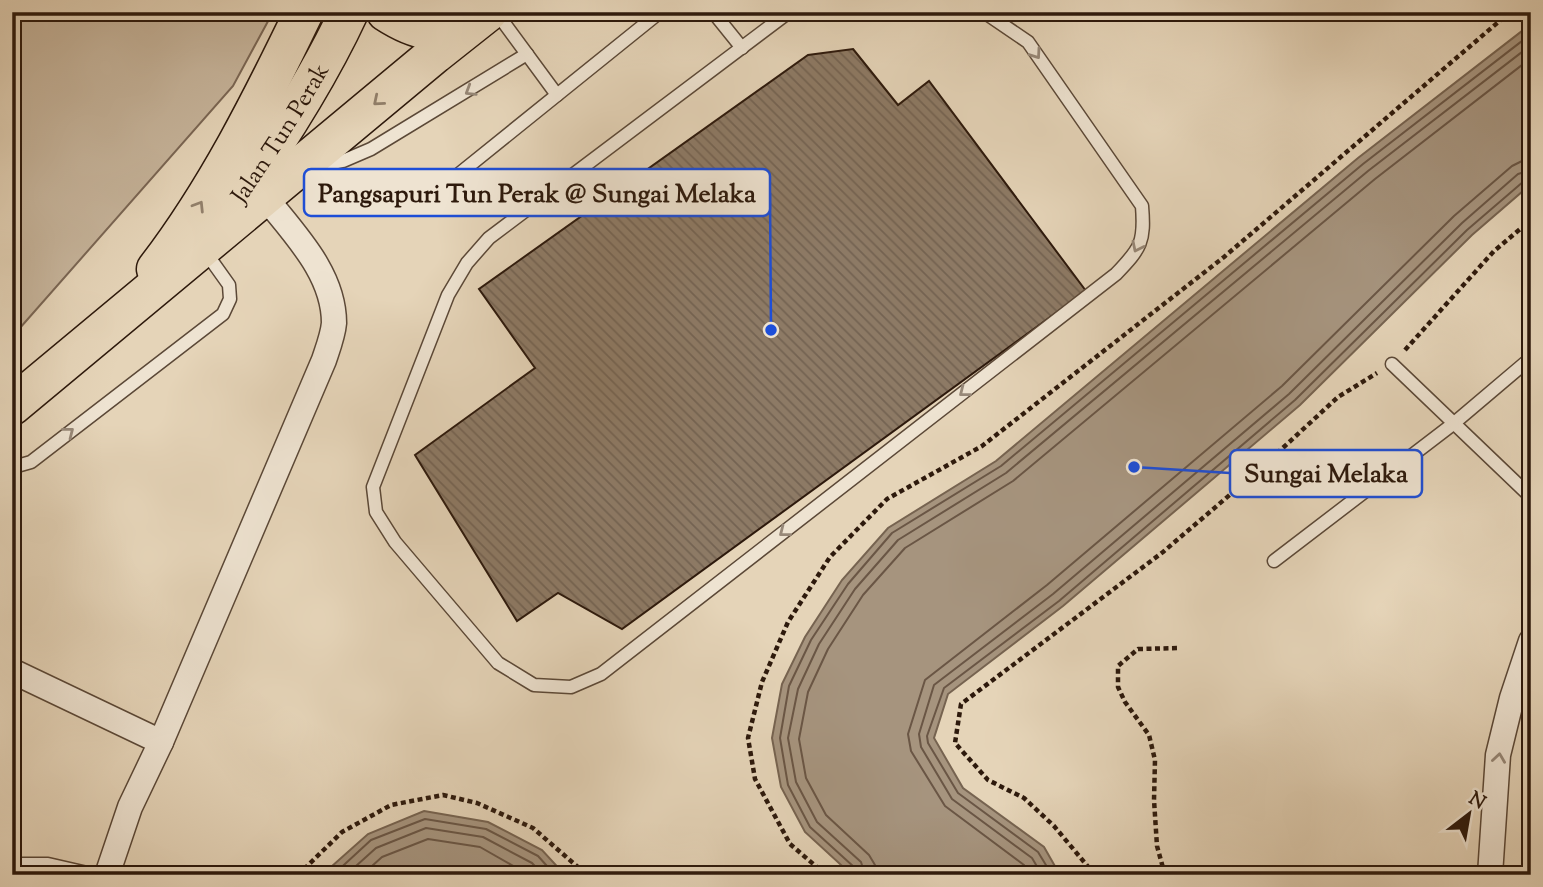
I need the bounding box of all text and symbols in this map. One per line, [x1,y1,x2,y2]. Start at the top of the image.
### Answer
one-way arrow [1028,46,1040,59]
street label: Jalan Tun Perak [223,58,339,213]
one-way arrow [464,82,477,95]
one-way arrow [373,93,386,106]
callout: Pangsapuri Tun Perak @ Sungai Melaka [304,169,770,216]
text: Pangsapuri Tun Perak @ Sungai Melaka [318,177,756,214]
one-way arrow [191,201,204,214]
one-way arrow [1131,240,1145,252]
one-way arrow [959,384,971,397]
one-way arrow [62,428,74,441]
callout: Sungai Melaka [1230,450,1422,497]
text: Sungai Melaka [1244,457,1408,494]
one-way arrow [779,523,792,536]
one-way arrow [1491,752,1506,764]
north arrow [1434,778,1504,848]
text: N [1463,786,1490,817]

